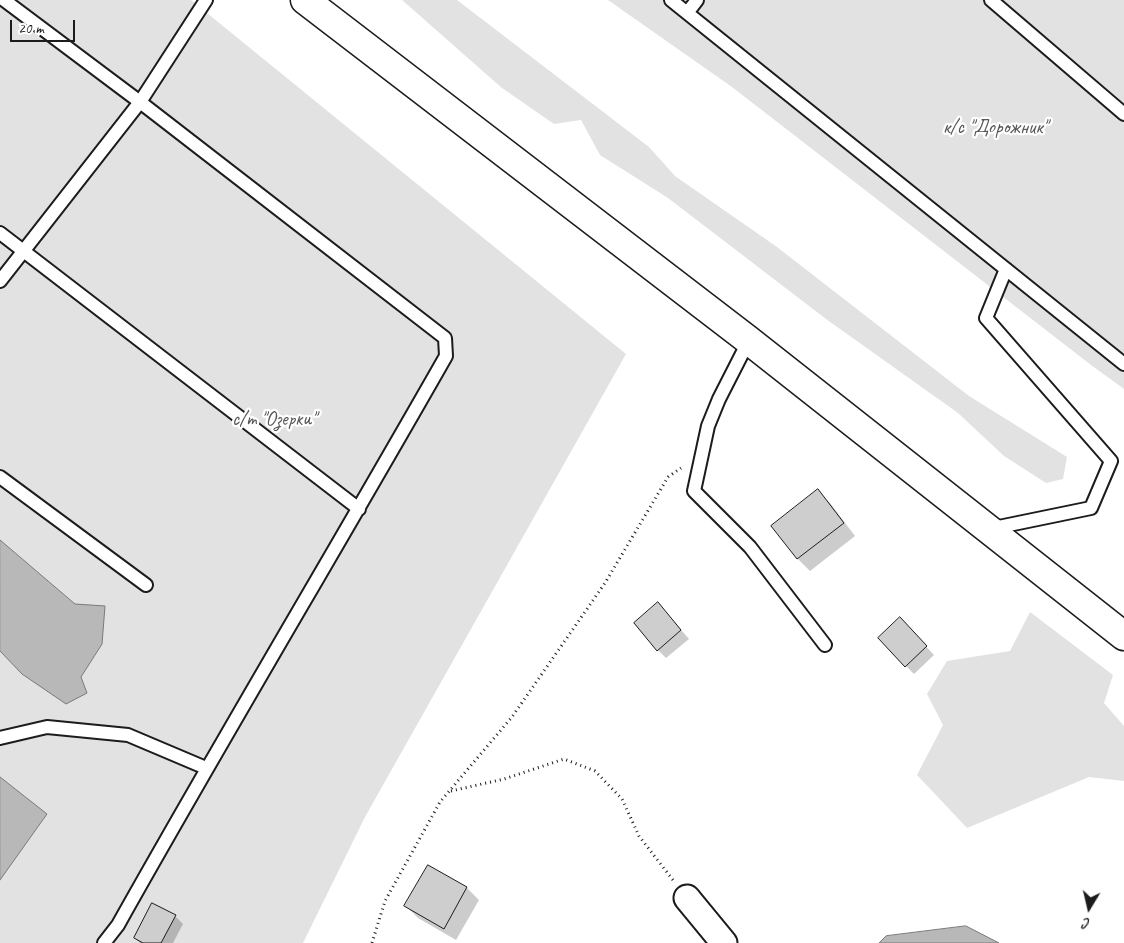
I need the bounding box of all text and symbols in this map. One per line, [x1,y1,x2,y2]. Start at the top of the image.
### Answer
scale bar [12,10,78,42]
text: 20 m [18,19,44,38]
park label: к/с "Дорожник" [943,116,1047,140]
park label: с/т "Озерки" [232,408,316,432]
north arrow [1064,883,1114,933]
text: С [1082,914,1091,932]

